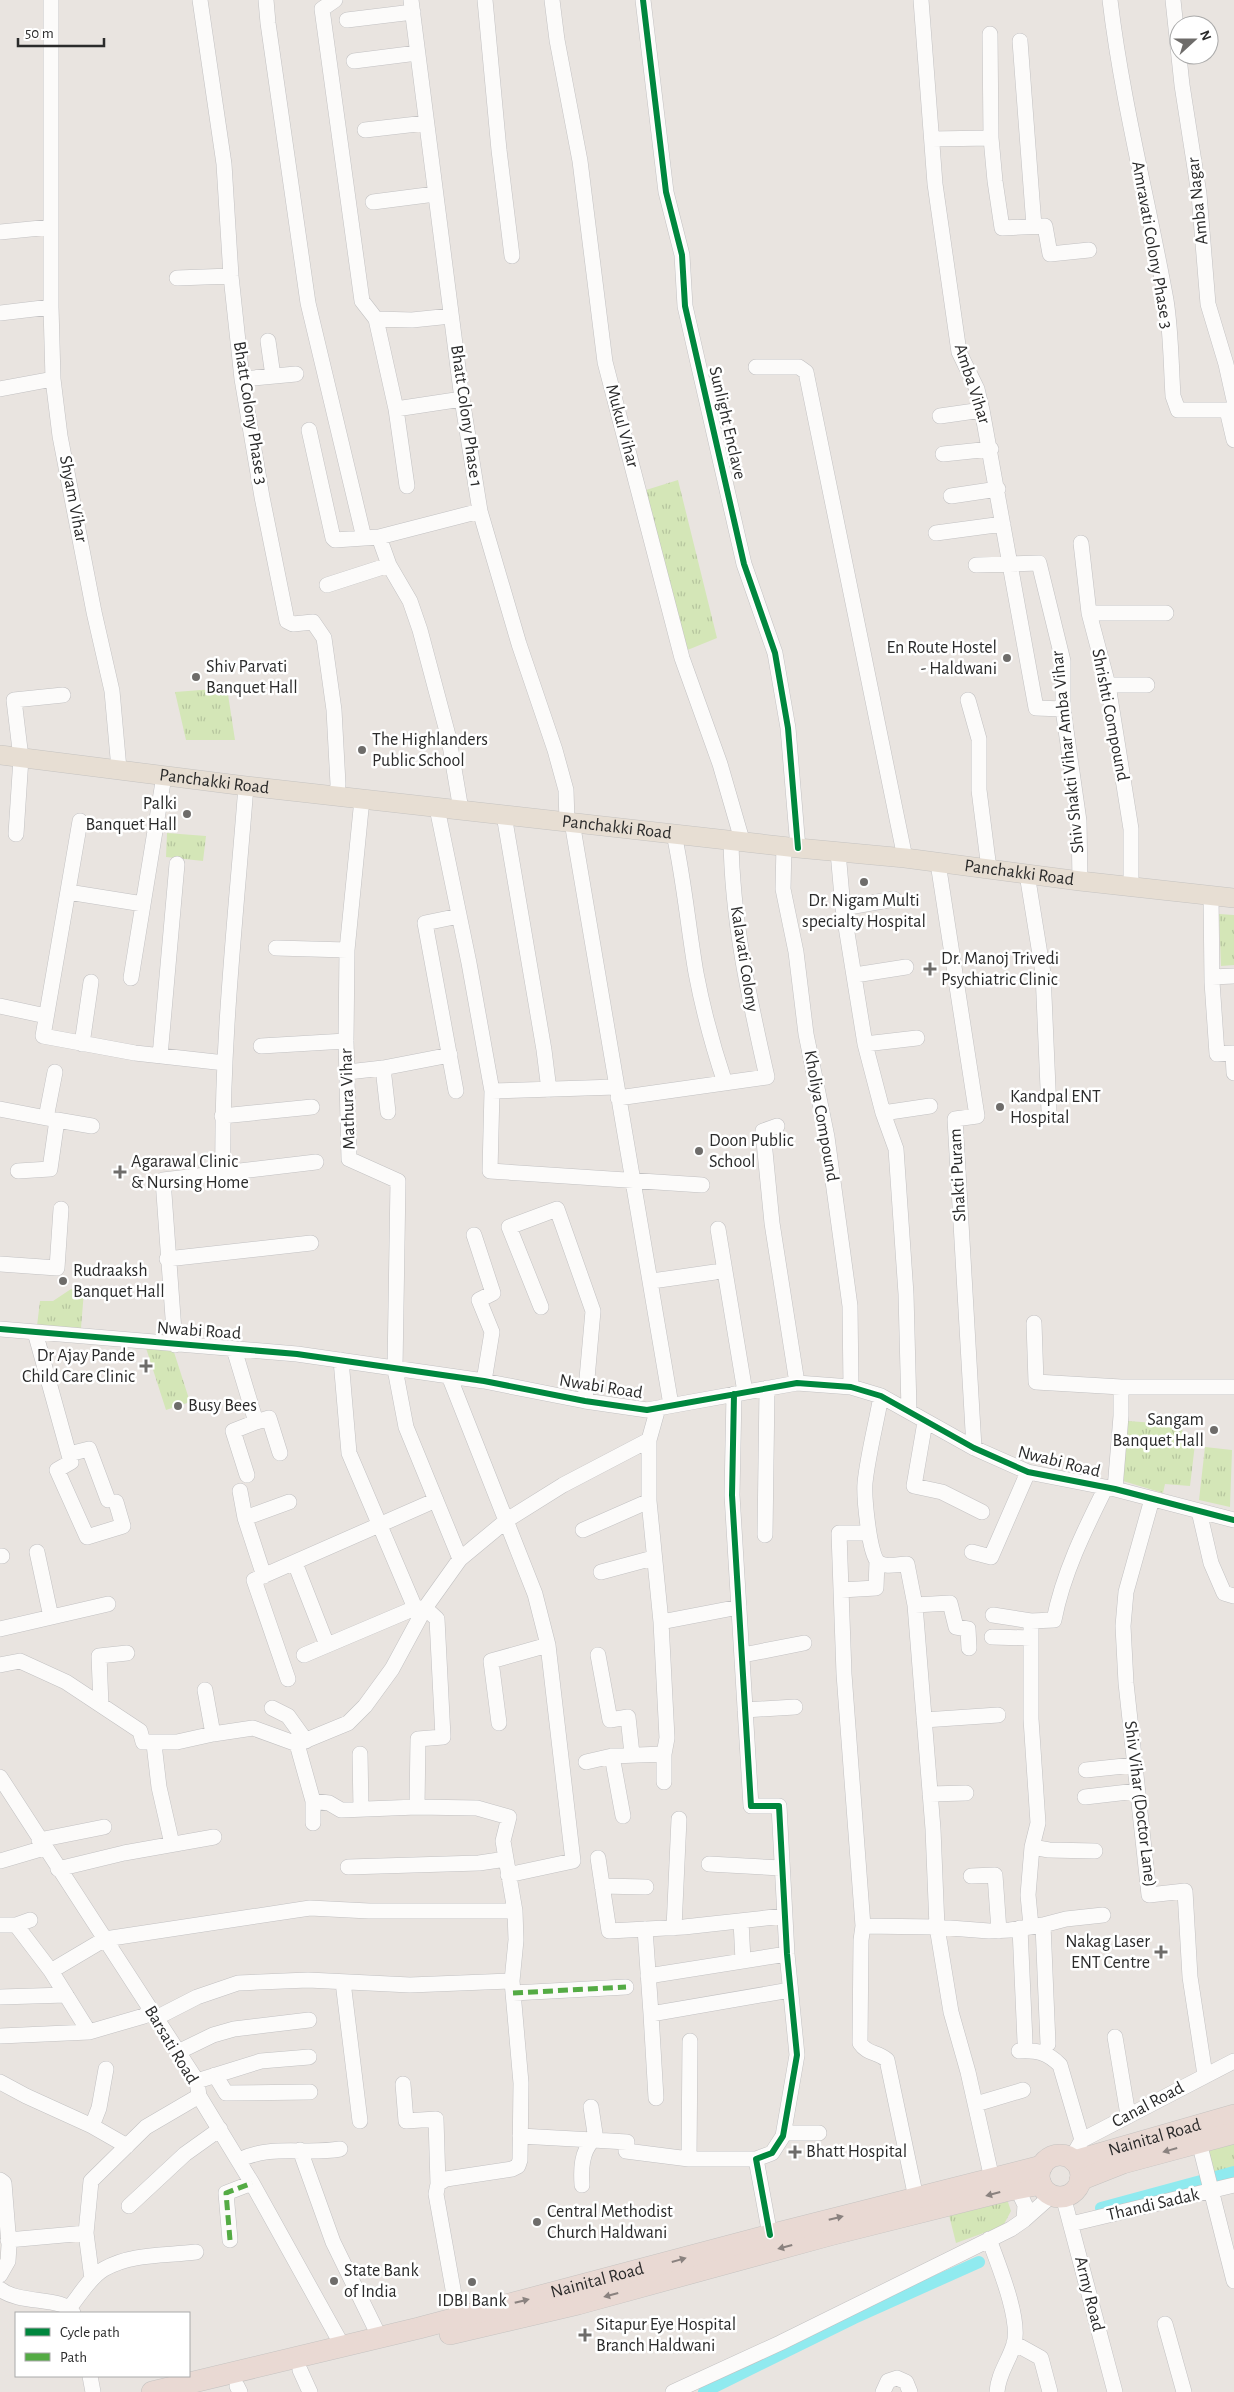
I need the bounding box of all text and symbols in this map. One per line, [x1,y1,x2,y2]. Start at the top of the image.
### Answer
scale bar [18,15,104,47]
north arrow [1169,15,1219,65]
text: 50 m [25,26,54,41]
text: N [1197,29,1213,43]
street label: Amba Nagar [1184,156,1212,246]
street label: Amravati Colony Phase 3 [1128,160,1176,330]
street label: Bhatt Colony Phase 3 [230,340,270,486]
street label: Amba Vihar [951,342,993,426]
street label: Bhatt Colony Phase 1 [447,344,485,488]
street label: Sunlight Enclave [705,365,749,481]
street label: Mukul Vihar [602,382,642,470]
street label: Shyam Vihar [56,454,90,544]
place label: En Route Hostel - Haldwani [886,639,997,678]
street label: Shrishti Compound [1088,647,1132,783]
street label: Shiv Shakti Vihar Amba Vihar [1048,650,1088,854]
marker: En Route Hostel - Haldwani [1001,652,1013,664]
place label: Shiv Parvati Banquet Hall [206,658,298,697]
marker: Shiv Parvati Banquet Hall [190,671,202,683]
place label: The Highlanders Public School [372,731,488,770]
marker: The Highlanders Public School [356,744,368,756]
street label: Panchakki Road [158,766,270,798]
place label: Palki Banquet Hall [85,795,177,834]
marker: Palki Banquet Hall [181,808,193,820]
street label: Panchakki Road [561,813,673,843]
street label: Panchakki Road [963,857,1075,889]
marker: Dr. Nigam Multi specialty Hospital [858,876,870,888]
place label: Dr. Nigam Multi specialty Hospital [802,892,926,931]
street label: Kalavati Colony [727,905,761,1013]
place label: Dr. Manoj Trivedi Psychiatric Clinic [941,950,1059,989]
marker: Dr. Manoj Trivedi Psychiatric Clinic [923,962,937,976]
street label: Mathura Vihar [337,1048,359,1150]
street label: Kholiya Compound [801,1049,841,1183]
place label: Kandpal ENT Hospital [1010,1088,1101,1127]
marker: Kandpal ENT Hospital [994,1101,1006,1113]
street label: Shakti Puram [947,1128,969,1222]
place label: Doon Public School [709,1132,794,1171]
marker: Doon Public School [693,1145,705,1157]
place label: Agarawal Clinic & Nursing Home [131,1153,249,1192]
marker: Agarawal Clinic & Nursing Home [113,1165,127,1179]
place label: Rudraaksh Banquet Hall [73,1262,165,1301]
marker: Rudraaksh Banquet Hall [57,1275,69,1287]
street label: Nwabi Road [156,1319,242,1343]
place label: Dr Ajay Pande Child Care Clinic [22,1347,135,1386]
marker: Dr Ajay Pande Child Care Clinic [139,1359,153,1373]
street label: Nwabi Road [558,1372,644,1402]
place label: Busy Bees [188,1397,257,1415]
marker: Busy Bees [172,1400,184,1412]
place label: Sangam Banquet Hall [1112,1411,1204,1450]
marker: Sangam Banquet Hall [1208,1424,1220,1436]
street label: Nwabi Road [1016,1443,1102,1481]
street label: Shiv Vihar (Doctor Lane) [1121,1720,1159,1888]
place label: Nakag Laser ENT Centre [1065,1933,1150,1972]
marker: Nakag Laser ENT Centre [1154,1945,1168,1959]
street label: Barsati Road [141,2003,201,2087]
street label: Canal Road [1109,2079,1187,2131]
street label: Nainital Road [1106,2116,1203,2160]
place label: Bhatt Hospital [806,2143,907,2161]
marker: Bhatt Hospital [788,2145,802,2159]
one-way arrow [1162,2146,1178,2154]
street label: Thandi Sadak [1105,2185,1202,2224]
one-way arrow [985,2190,1000,2198]
place label: Central Methodist Church Haldwani [547,2203,673,2242]
one-way arrow [829,2214,844,2222]
marker: Central Methodist Church Haldwani [531,2216,543,2228]
one-way arrow [777,2243,792,2251]
street label: Army Road [1071,2255,1107,2333]
one-way arrow [672,2256,687,2264]
street label: Nainital Road [549,2260,646,2302]
place label: State Bank of India [344,2262,419,2301]
marker: State Bank of India [328,2275,340,2287]
marker: IDBI Bank [466,2276,478,2288]
one-way arrow [604,2291,619,2299]
place label: IDBI Bank [437,2292,507,2310]
one-way arrow [515,2297,530,2305]
legend [15,2312,190,2377]
place label: Sitapur Eye Hospital Branch Haldwani [596,2316,736,2355]
text: Cycle path [60,2325,120,2340]
marker: Sitapur Eye Hospital Branch Haldwani [578,2328,592,2342]
text: Path [60,2350,87,2365]

